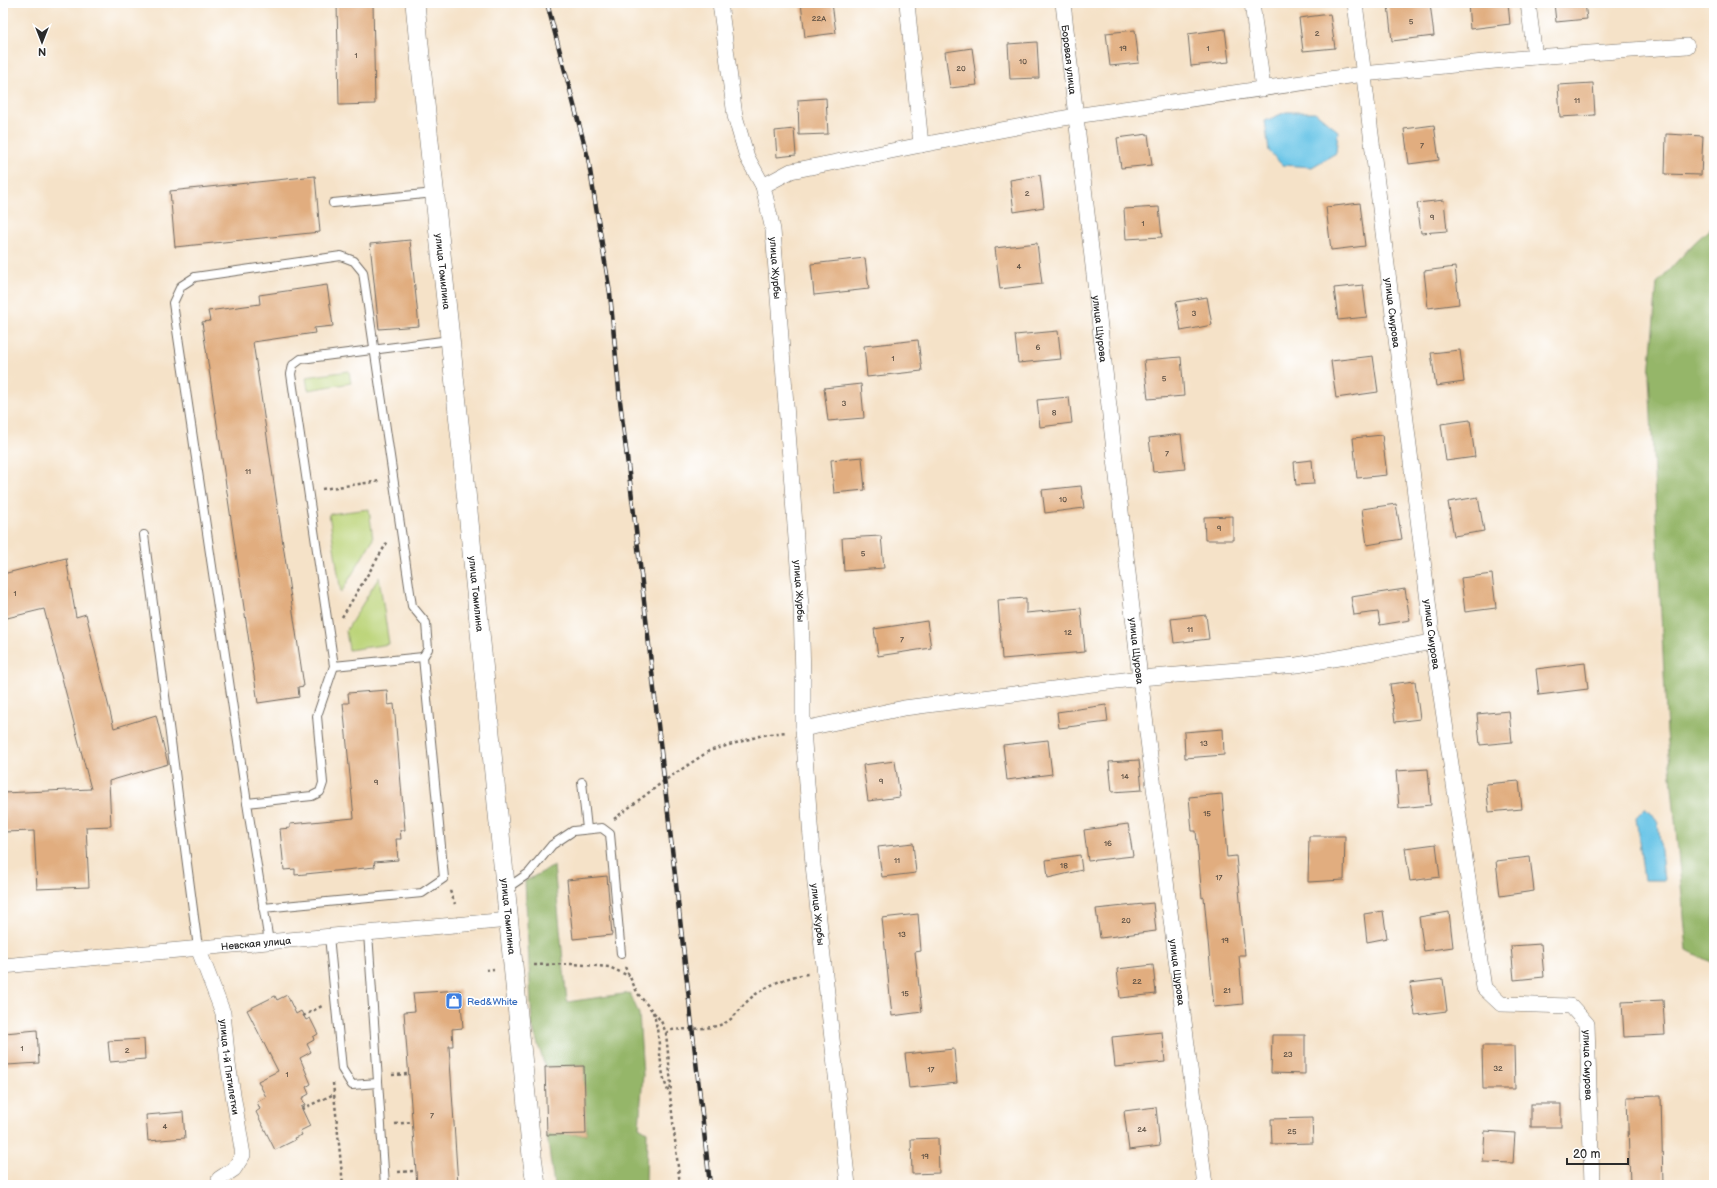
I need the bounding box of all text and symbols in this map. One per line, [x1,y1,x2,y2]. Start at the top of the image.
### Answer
house number: 22А [812,14,826,23]
house number: 5 [1409,17,1414,26]
north arrow [22,22,62,62]
street label: Боровая улица [1059,24,1078,95]
house number: 2 [1315,29,1320,38]
house number: 19 [1119,44,1127,53]
house number: 1 [1206,44,1210,53]
text: N [38,45,46,58]
house number: 1 [354,51,358,60]
house number: 10 [1019,57,1027,66]
house number: 20 [956,64,966,73]
house number: 11 [1574,96,1580,105]
house number: 7 [1420,141,1424,150]
house number: 2 [1025,189,1030,198]
house number: 9 [1430,213,1435,222]
house number: 1 [1141,219,1145,228]
street label: улица Томилина [432,233,452,310]
street label: улица Журбы [767,237,783,299]
house number: 4 [1017,262,1022,271]
street label: улица Смурова [1382,277,1402,349]
street label: улица Щурова [1089,295,1109,363]
house number: 3 [1192,309,1197,318]
house number: 6 [1036,343,1041,352]
house number: 1 [891,354,895,363]
house number: 5 [1162,374,1167,383]
house number: 3 [842,399,847,408]
house number: 8 [1052,408,1057,417]
house number: 7 [1165,449,1169,458]
house number: 11 [245,467,251,476]
house number: 10 [1059,495,1067,504]
house number: 9 [1217,524,1222,533]
house number: 5 [861,549,866,558]
street label: улица Томилина [466,555,485,633]
street label: улица Журбы [791,560,806,622]
house number: 1 [13,589,17,598]
street label: улица Смурова [1421,599,1442,670]
street label: улица Щурова [1126,617,1146,685]
house number: 11 [1187,625,1193,634]
house number: 12 [1064,628,1072,637]
house number: 7 [900,635,904,644]
house number: 13 [1200,739,1208,748]
house number: 14 [1121,772,1129,781]
house number: 9 [879,777,884,786]
house number: 9 [374,778,379,787]
house number: 15 [1203,809,1211,818]
house number: 16 [1104,839,1112,848]
house number: 11 [894,856,900,865]
house number: 18 [1060,861,1068,870]
house number: 17 [1215,873,1223,882]
street label: улица Томилина [498,878,517,955]
street label: улица Журбы [808,883,827,946]
house number: 20 [1121,916,1131,925]
house number: 13 [898,930,906,939]
street label: Невская улица [221,935,292,953]
house number: 19 [1221,936,1229,945]
street label: улица Щурова [1167,938,1187,1006]
house number: 22 [1132,977,1142,986]
house number: 21 [1223,986,1231,995]
house number: 15 [901,989,909,998]
shop icon: Red&White [444,991,464,1011]
place label: Red&White [467,996,518,1008]
street label: улица 1-й Пятилетки [217,1019,241,1116]
street label: улица Смурова [1580,1030,1594,1101]
house number: 1 [20,1044,24,1053]
house number: 2 [125,1046,130,1055]
house number: 23 [1283,1050,1293,1059]
house number: 32 [1493,1064,1503,1073]
house number: 17 [927,1065,935,1074]
house number: 1 [285,1070,289,1079]
house number: 7 [430,1111,434,1120]
house number: 4 [163,1122,168,1131]
house number: 24 [1137,1125,1147,1134]
house number: 25 [1287,1127,1297,1136]
scale bar [1567,1140,1628,1166]
text: 20 m [1573,1147,1600,1162]
house number: 19 [921,1152,929,1161]

